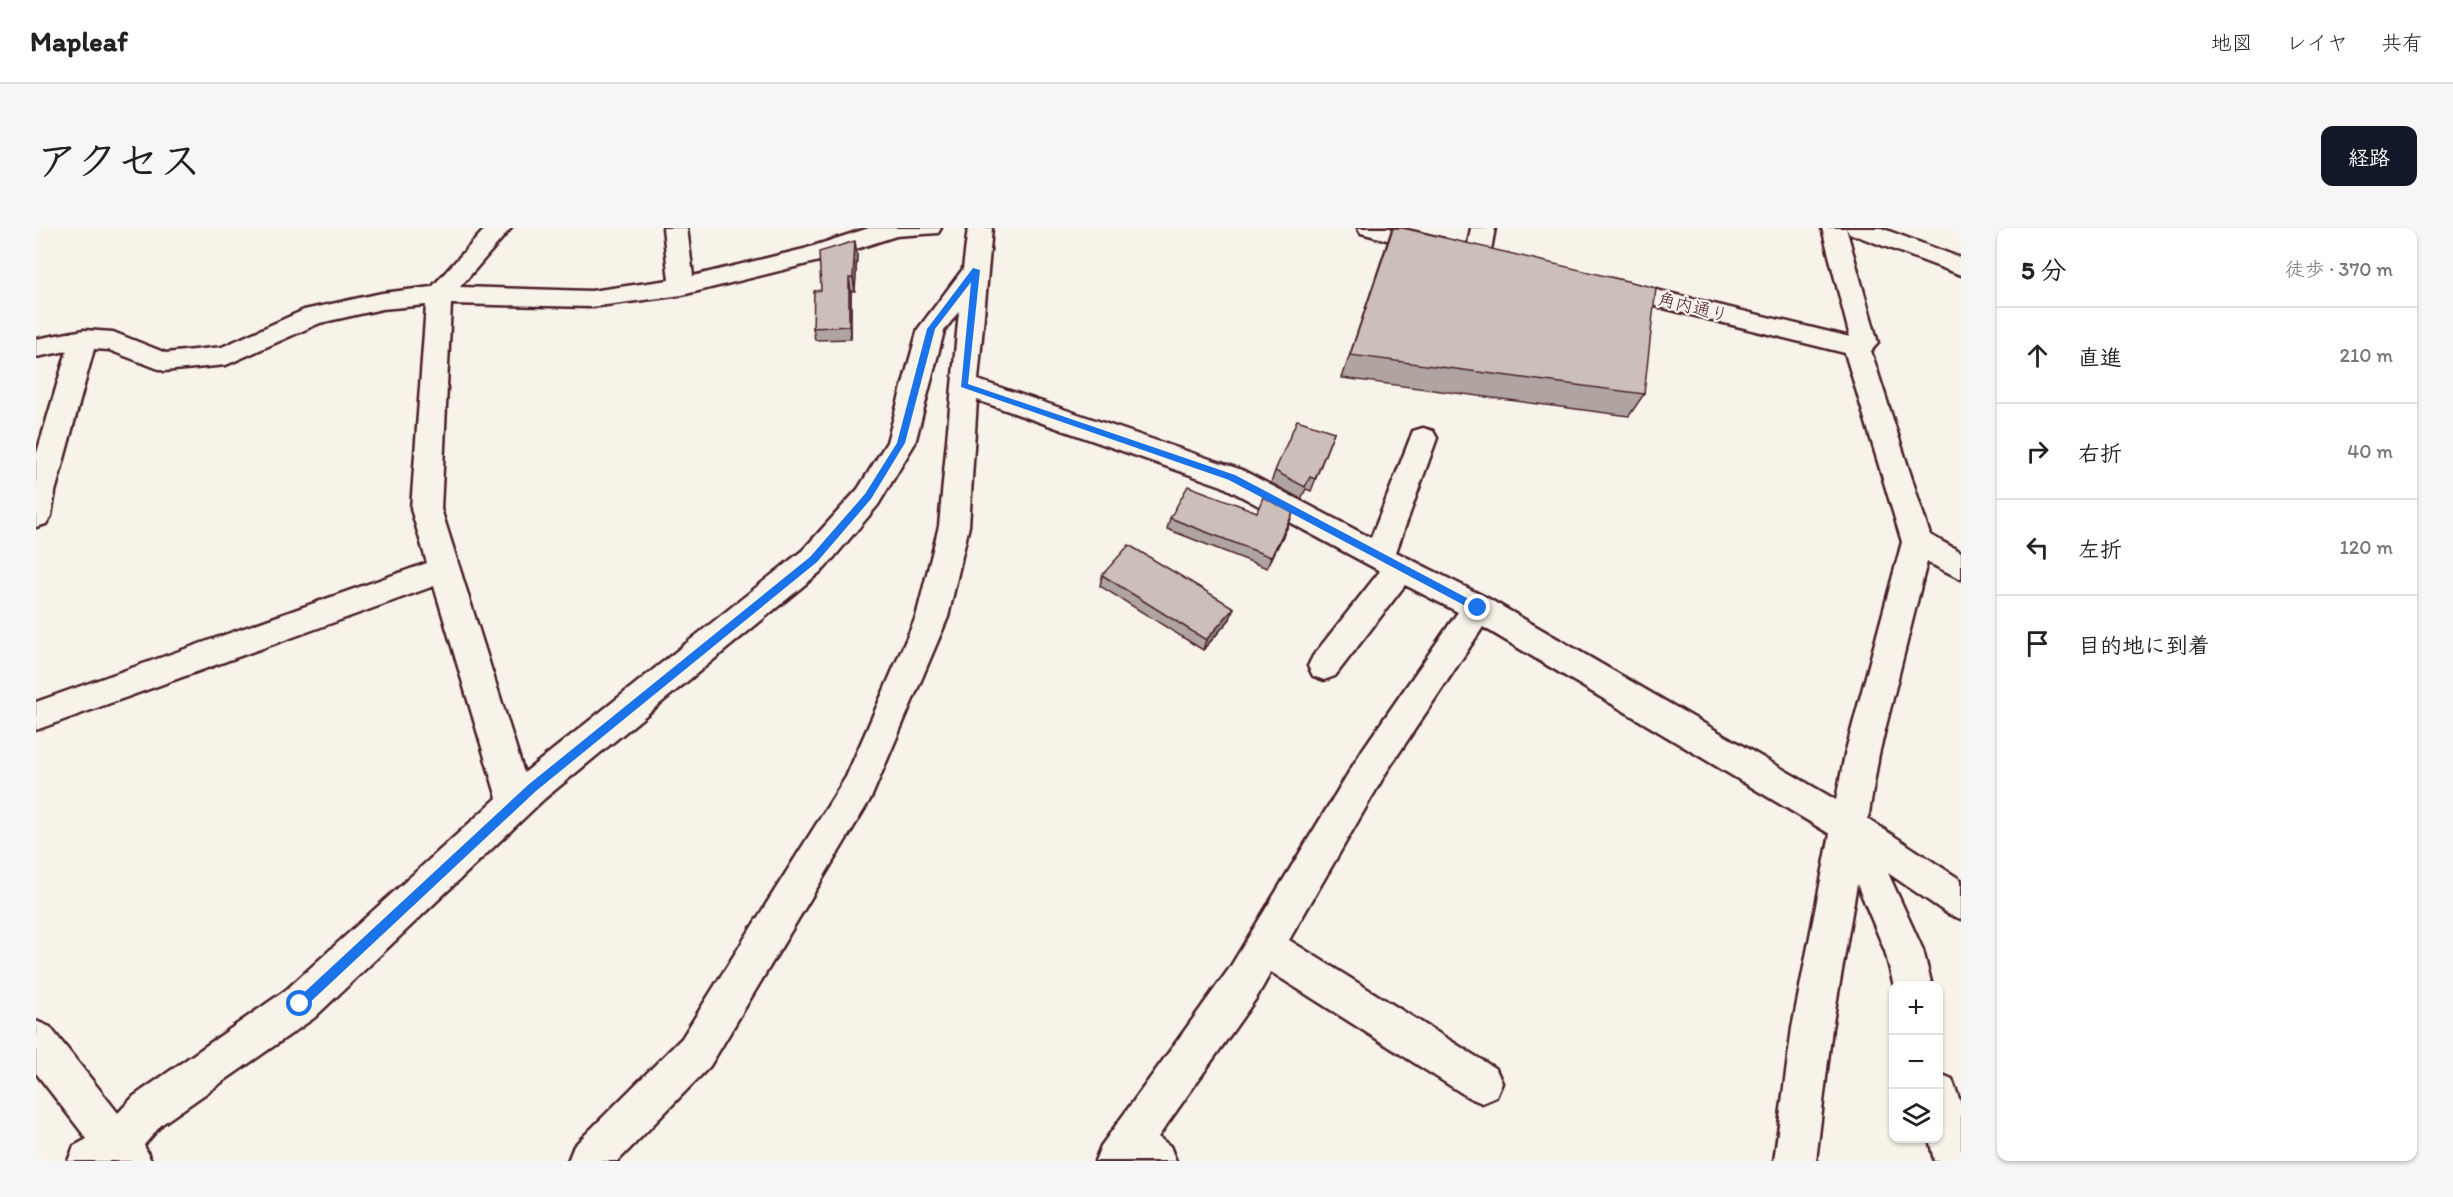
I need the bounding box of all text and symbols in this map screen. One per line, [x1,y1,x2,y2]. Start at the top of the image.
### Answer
text: Mapleaf [30,24,128,58]
text: 地図 [2211,30,2253,55]
text: レイヤ [2286,30,2348,55]
text: 共有 [2381,30,2423,55]
button: 経路 [2321,126,2417,186]
text: アクセス [36,135,201,186]
text: 5 分 [2021,254,2067,286]
text: 徒歩 · 370 m [2285,257,2393,281]
street label: 角内通り [1655,288,1731,326]
icon: ahead [2021,339,2054,372]
text: 210 m [2340,343,2393,367]
text: 直進 [2078,344,2122,371]
icon: right [2021,435,2054,468]
text: 40 m [2347,439,2393,463]
text: 右折 [2078,440,2122,467]
icon: left [2021,531,2054,564]
text: 120 m [2340,535,2393,559]
text: 左折 [2078,536,2122,563]
route end [1464,594,1490,620]
icon: arrive [2021,627,2054,660]
text: 目的地に到着 [2078,632,2210,659]
map controls [1889,981,1943,1143]
button: + [1889,981,1943,1035]
route start [286,990,312,1016]
button: − [1889,1035,1943,1089]
button: layers [1889,1089,1943,1143]

